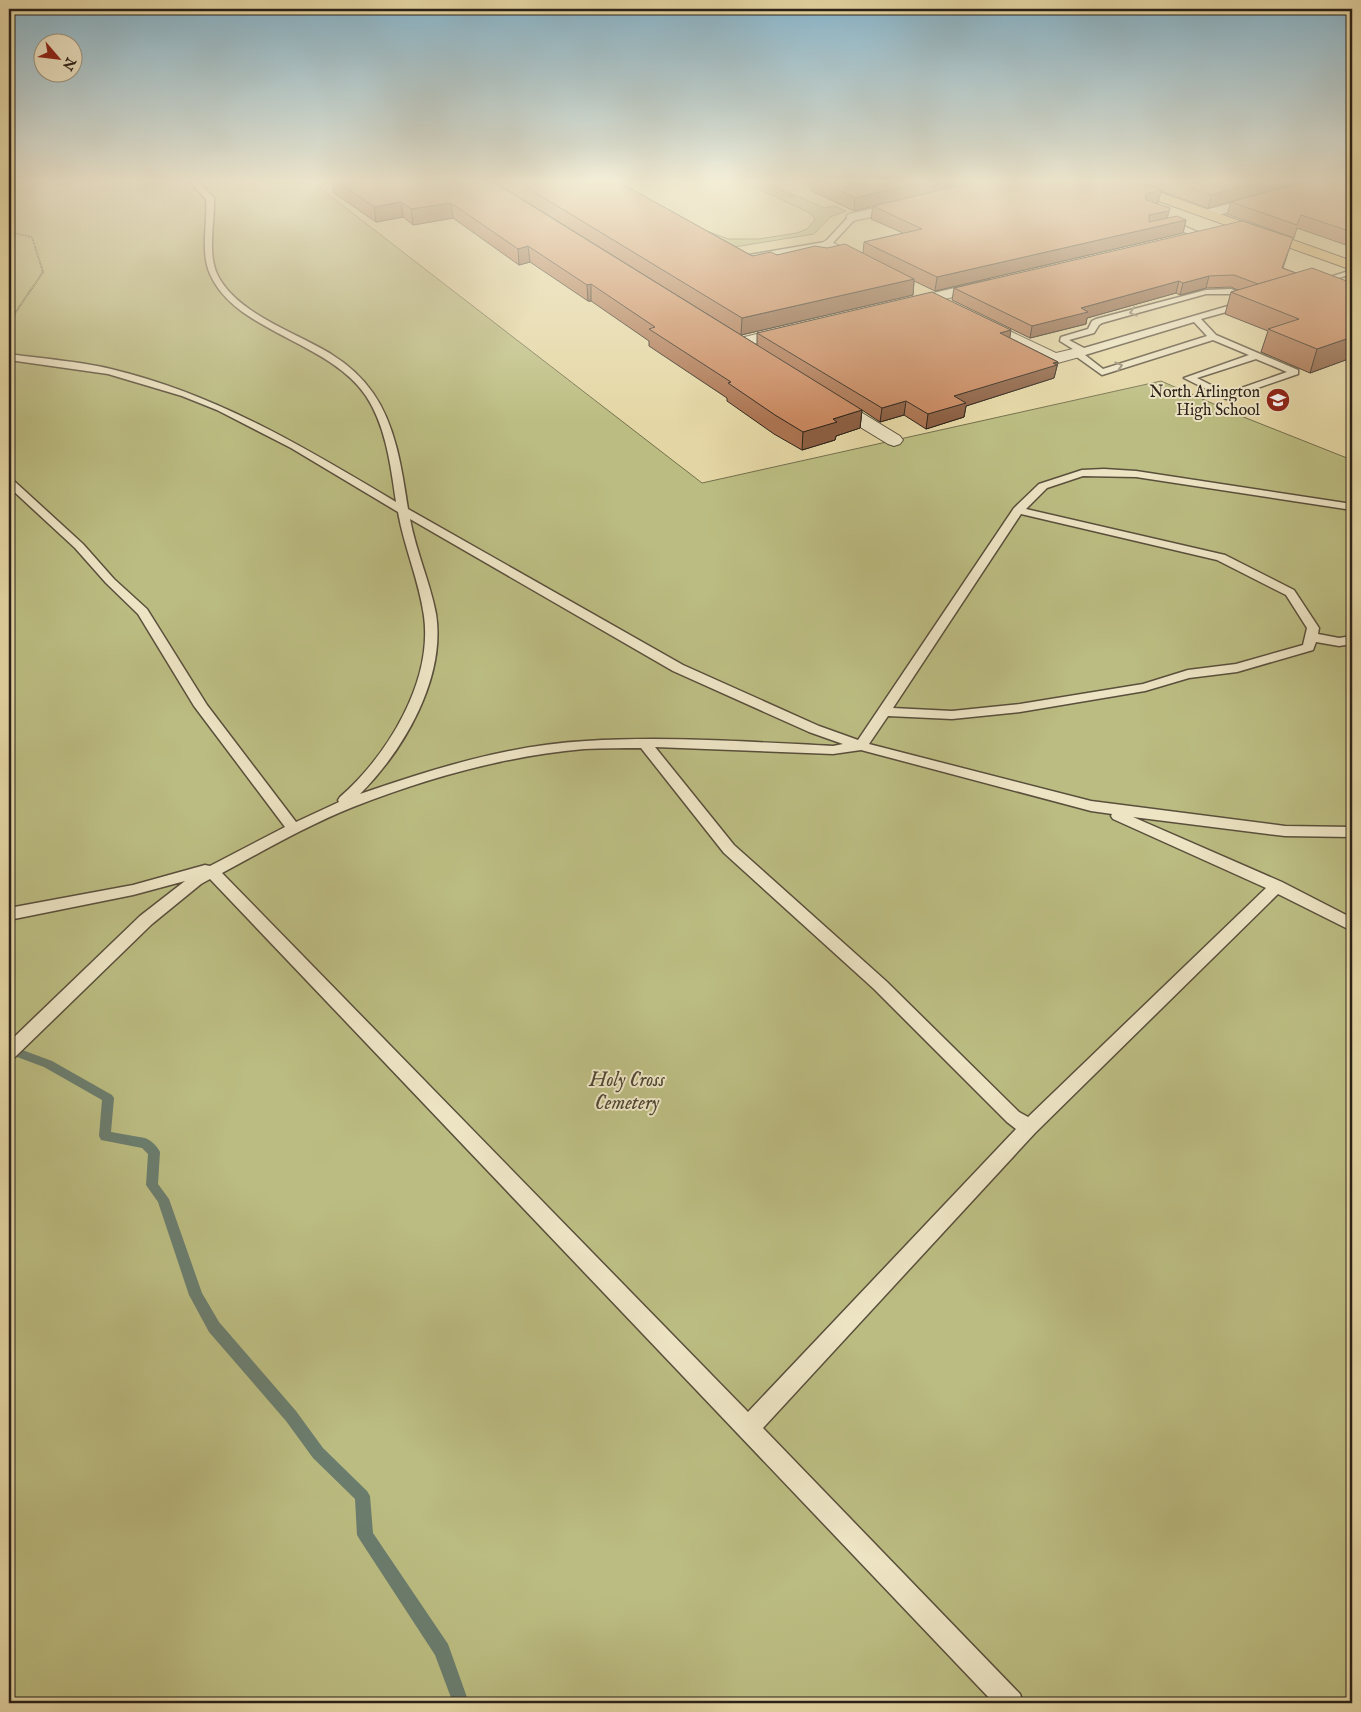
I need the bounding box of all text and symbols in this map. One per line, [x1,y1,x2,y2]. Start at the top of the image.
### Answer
north arrow [32,32,82,82]
text: N [58,53,80,73]
one-way arrow [1128,306,1137,317]
one-way arrow [1114,362,1122,372]
place label: North Arlington High School [1150,383,1261,421]
school or university icon: North Arlington High School [1265,387,1291,413]
park label: Holy Cross Cemetery [588,1068,665,1116]

